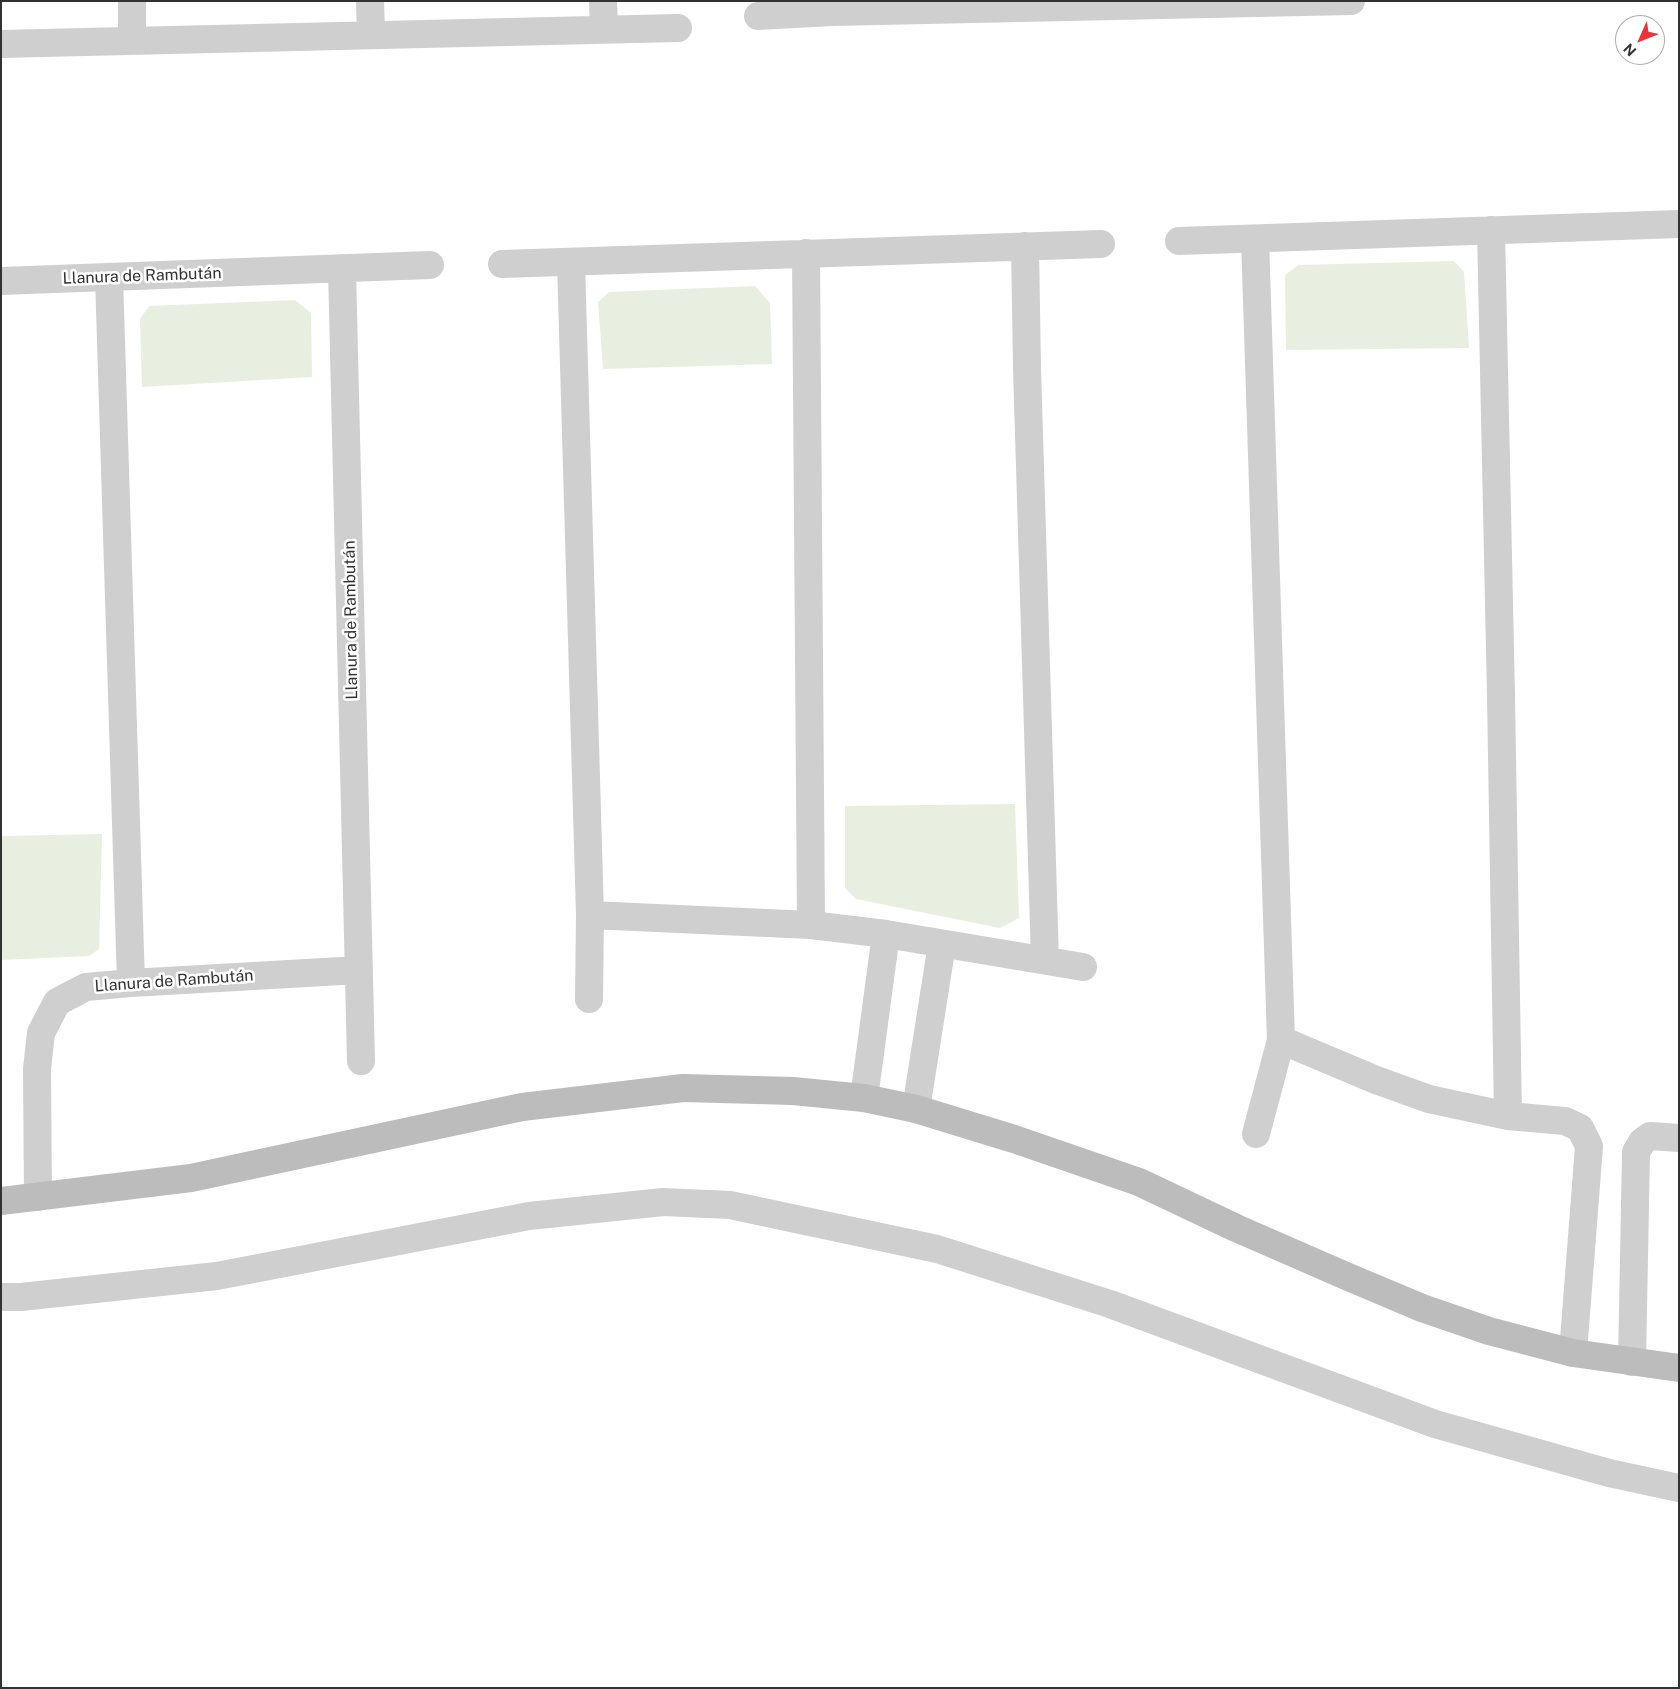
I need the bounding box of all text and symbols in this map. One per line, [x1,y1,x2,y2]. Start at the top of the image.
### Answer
north arrow [1615,15,1665,65]
text: N [1620,40,1639,59]
street label: Llanura de Rambután [62,264,222,288]
street label: Llanura de Rambután [340,540,362,700]
street label: Llanura de Rambután [94,966,254,996]

